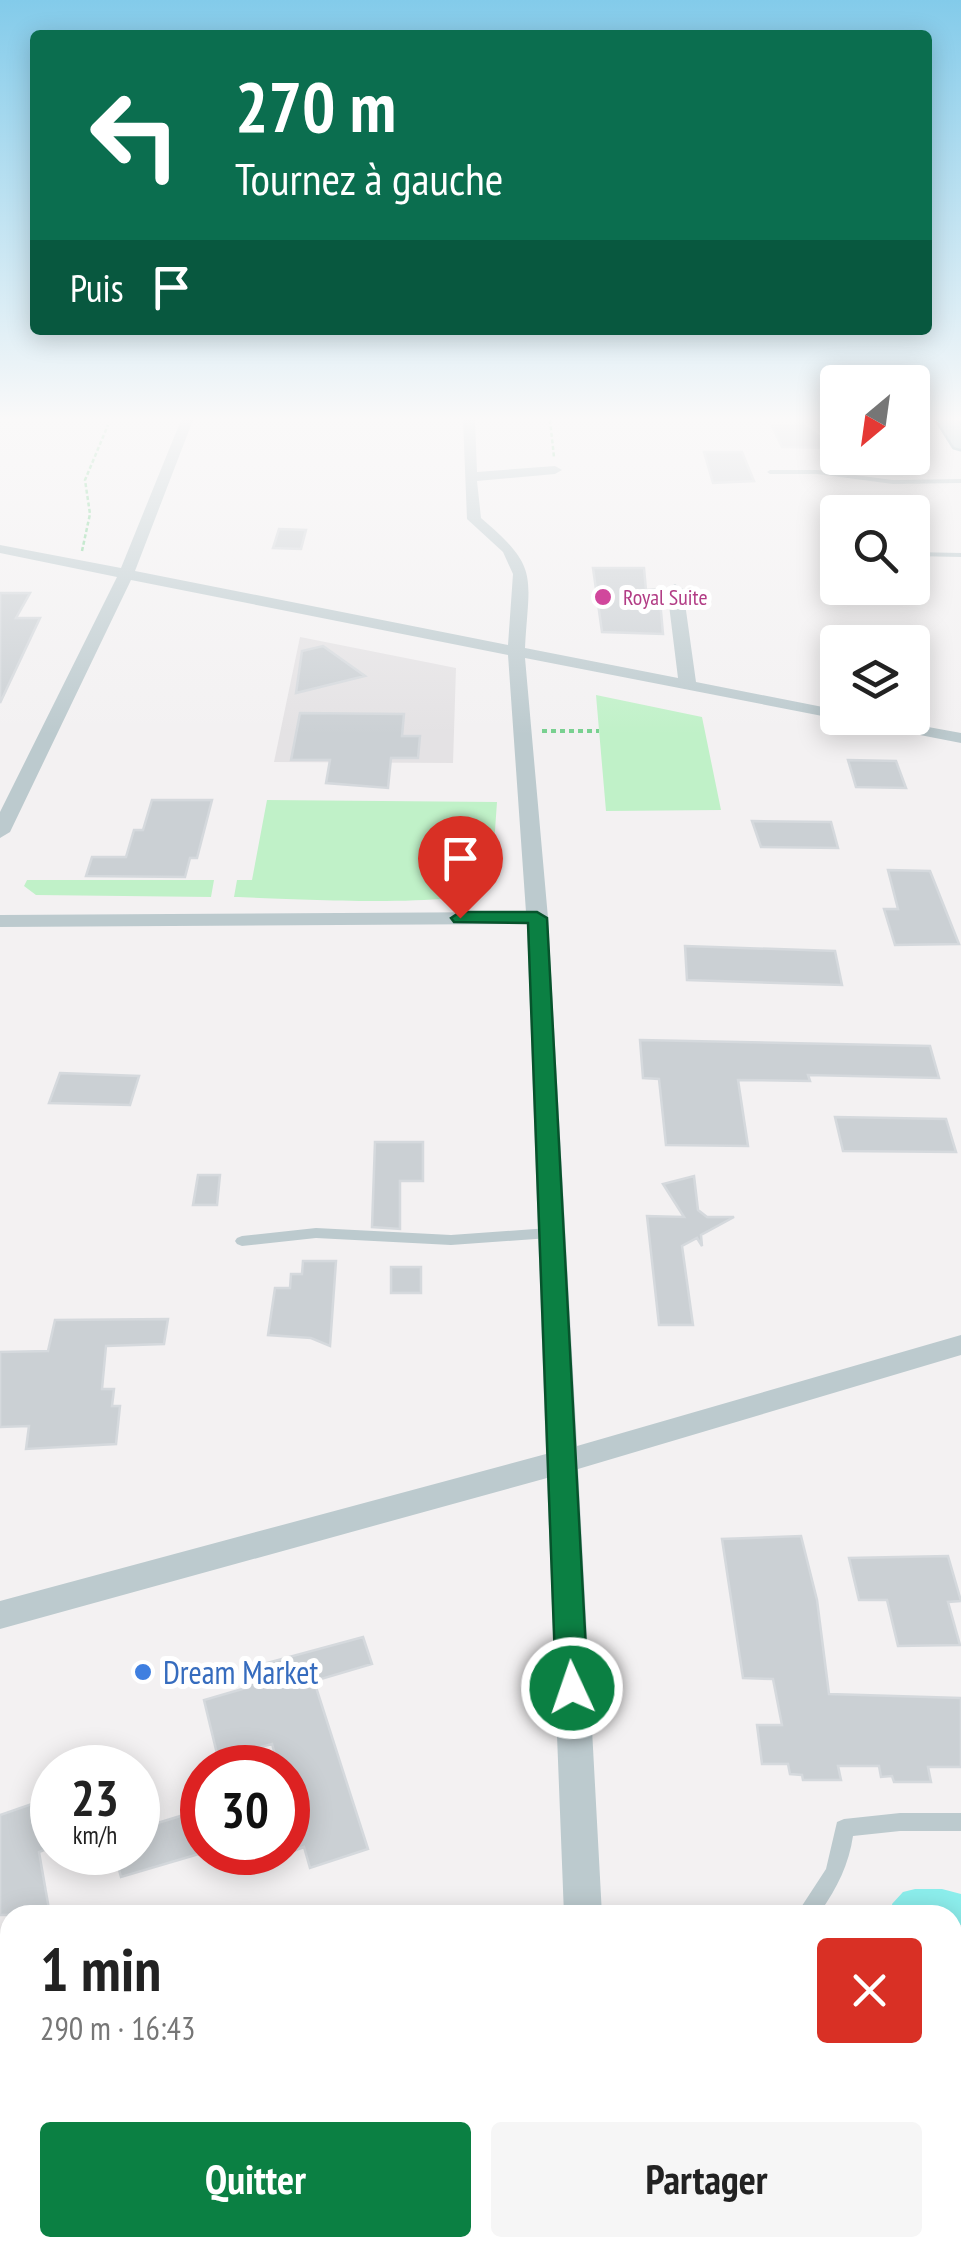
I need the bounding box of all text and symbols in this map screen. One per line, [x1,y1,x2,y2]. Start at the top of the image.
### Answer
text: 270 m [235,61,396,151]
icon: left [70,70,200,200]
text: Tournez à gauche [235,149,503,207]
icon: arrive [144,260,199,315]
text: Puis [70,263,124,312]
north arrow [820,365,930,475]
map controls [820,365,930,735]
button: search [820,495,930,605]
place label: Royal Suite [623,583,708,611]
marker: Royal Suite [592,586,614,608]
button: layers [820,625,930,735]
pin [418,816,503,919]
icon: arrive [433,831,488,886]
position arrow [520,1636,624,1740]
place label: Dream Market [163,1651,318,1693]
marker: Dream Market [132,1661,154,1683]
speed limit sign: 30 [180,1745,310,1875]
text: 23 [71,1765,119,1830]
text: km/h [73,1819,117,1851]
text: 1 min [40,1930,161,2008]
button: close [817,1938,922,2043]
text: 290 m · 16:43 [40,2007,195,2049]
button: Quitter [40,2122,471,2237]
button: Partager [491,2122,922,2237]

